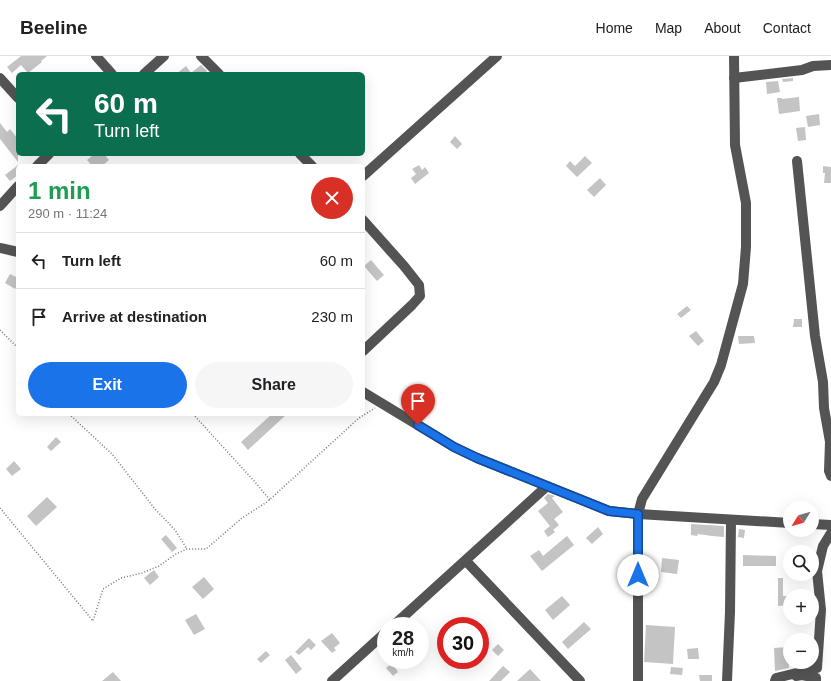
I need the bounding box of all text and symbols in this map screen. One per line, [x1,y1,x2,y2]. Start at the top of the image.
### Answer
text: Beeline [20,17,88,38]
text: Home [596,20,633,36]
text: Map [655,20,682,36]
text: About [704,20,741,36]
text: Contact [763,20,811,36]
icon: left [28,88,80,140]
text: 60 m [94,88,158,119]
text: Turn left [94,121,159,141]
text: 1 min [28,177,91,204]
button: close [311,177,353,219]
text: 290 m · 11:24 [28,206,107,221]
icon: left [28,250,50,272]
text: Turn left [62,252,121,269]
text: 60 m [320,252,353,269]
icon: arrive [28,306,50,328]
text: Arrive at destination [62,308,207,325]
text: 230 m [311,308,353,325]
button: Exit [28,362,187,408]
button: Share [195,362,353,408]
pin [401,384,435,425]
icon: arrive [407,390,429,412]
north arrow [783,501,819,537]
map controls [783,501,819,669]
button: search [783,545,819,581]
position arrow [617,554,659,596]
button: + [783,589,819,625]
speed limit sign: 30 [437,617,489,669]
text: 28 [392,627,414,649]
button: − [783,633,819,669]
text: km/h [392,647,414,658]

